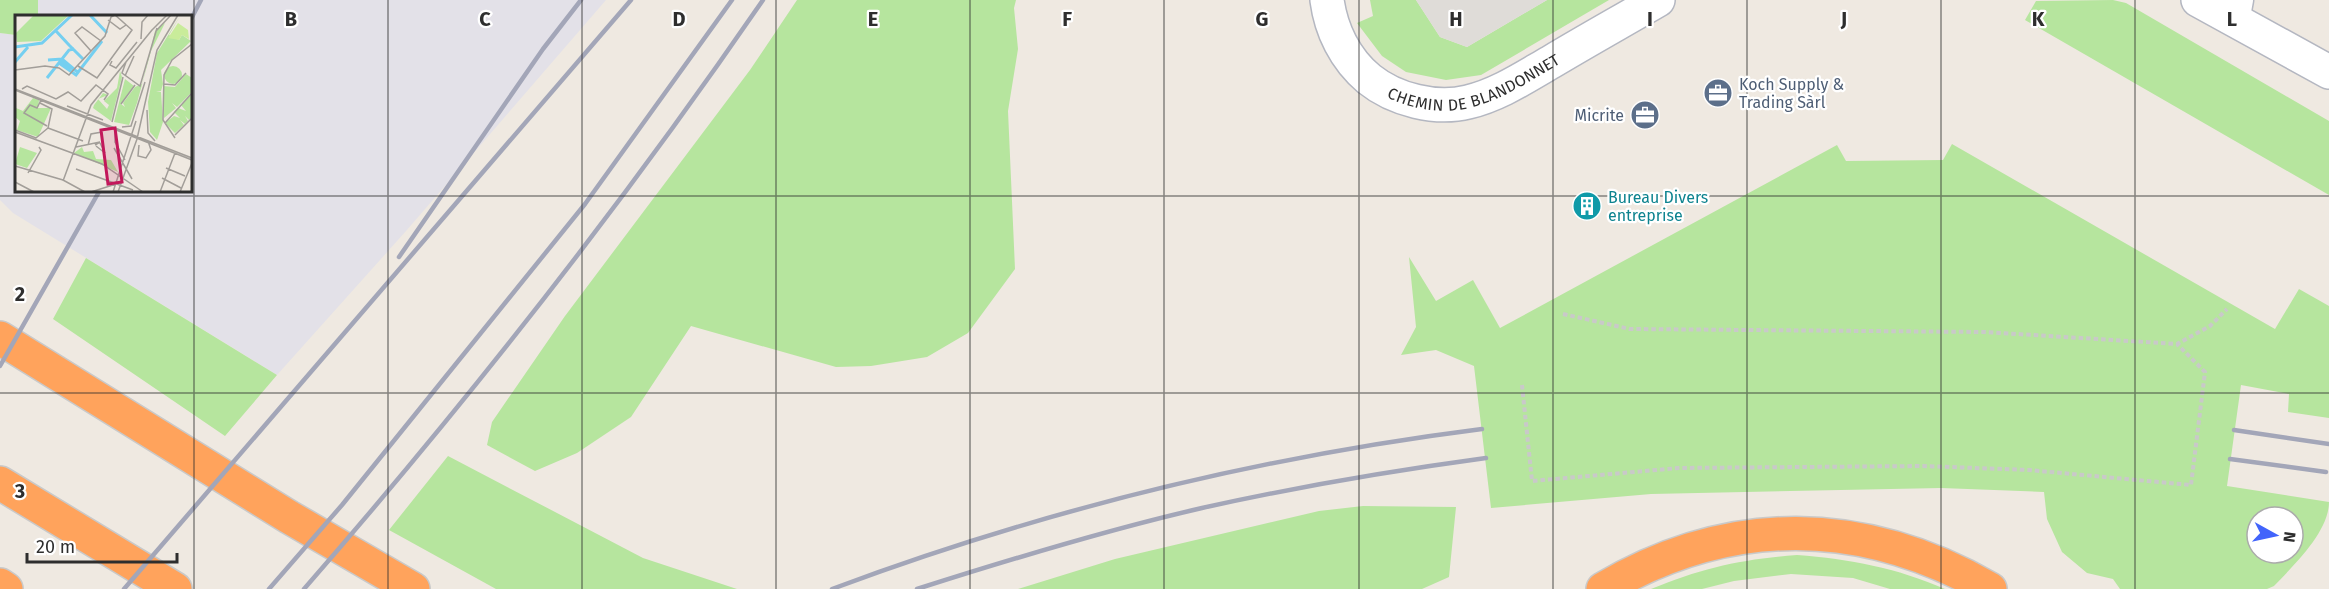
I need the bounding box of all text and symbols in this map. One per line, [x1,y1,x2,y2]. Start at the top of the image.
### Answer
text: B [285,7,297,31]
text: C [479,7,491,31]
text: D [672,7,686,31]
text: E [868,7,878,31]
text: F [1062,7,1072,31]
text: G [1256,7,1268,31]
text: H [1449,7,1463,31]
text: I [1647,7,1653,31]
text: J [1840,7,1847,31]
text: K [2032,7,2045,31]
text: L [2227,7,2237,31]
inset map [15,15,192,192]
street label: CHEMIN DE BLANDONNET [1385,49,1563,114]
place label: Koch Supply & Trading Sàrl [1739,75,1844,112]
office icon: Koch Supply & Trading Sàrl [1702,77,1734,109]
office icon: Micrite [1629,99,1661,131]
place label: Micrite [1574,106,1624,125]
place label: Bureau Divers entreprise [1608,188,1708,225]
building icon: Bureau Divers entreprise [1571,190,1603,222]
text: 2 [15,282,25,306]
text: 3 [14,479,25,503]
north arrow [2245,505,2305,565]
scale bar [27,526,177,564]
text: N [2279,530,2300,544]
text: 20 m [36,536,75,558]

